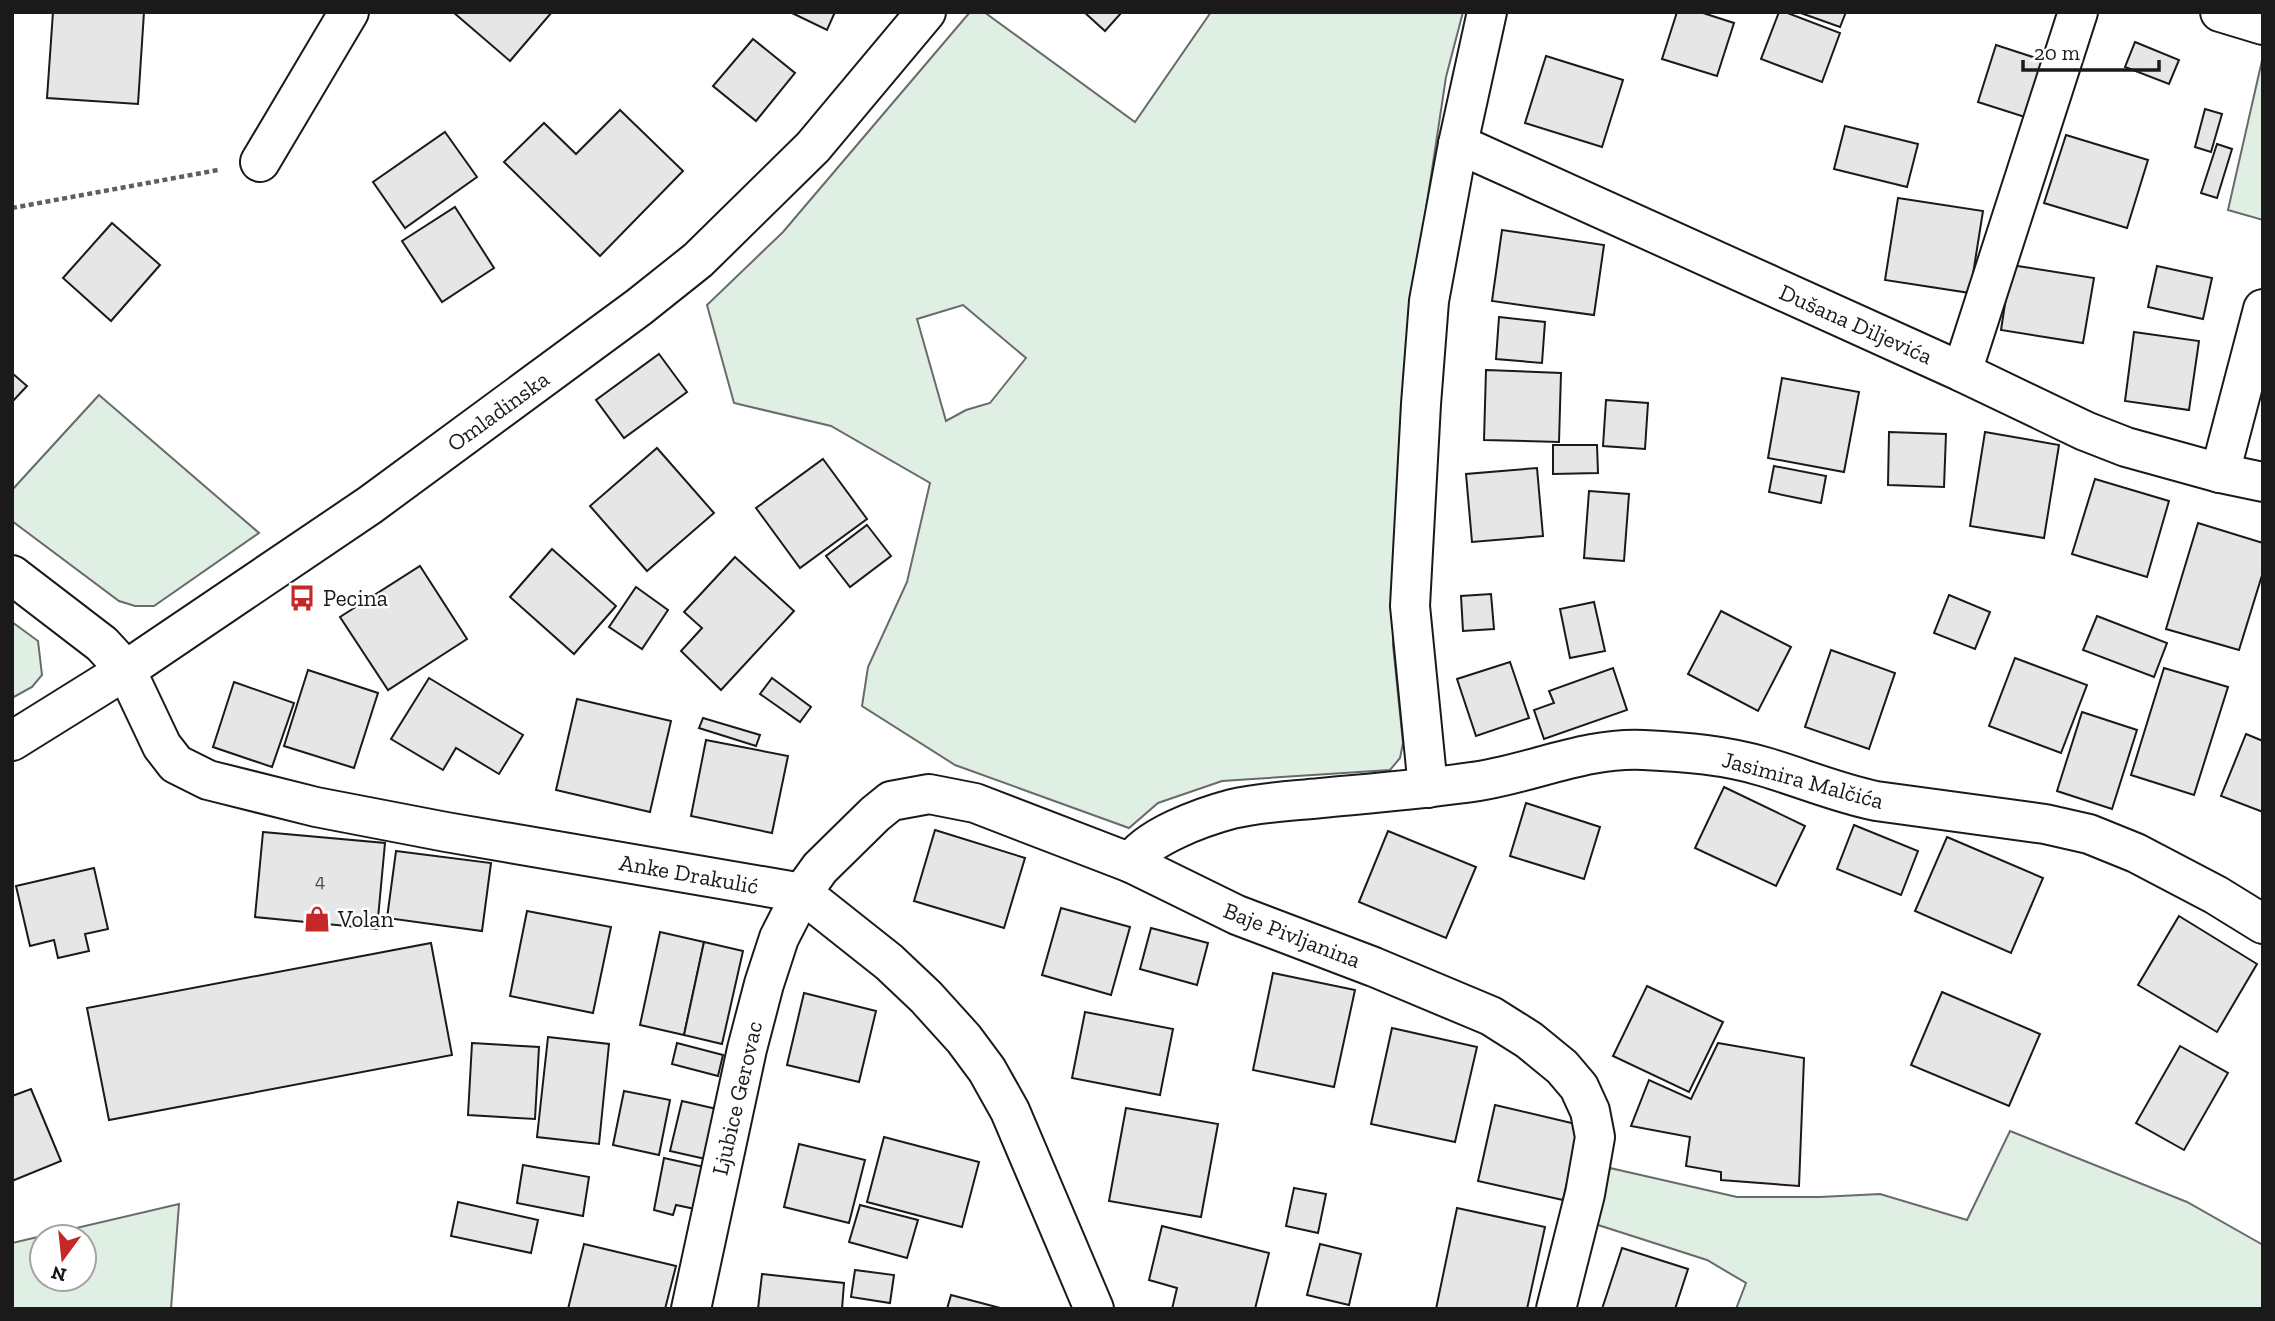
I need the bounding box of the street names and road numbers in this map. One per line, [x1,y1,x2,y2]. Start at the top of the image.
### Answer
street label: Dušana Diljevića [1775,278,1937,370]
street label: Omladinska [442,365,554,457]
street label: Jasimira Malčića [1719,745,1887,815]
street label: Anke Drakulić [617,848,761,900]
street label: Baje Pivljanina [1220,896,1364,974]
street label: Ljubice Gerovac [706,1018,768,1178]

